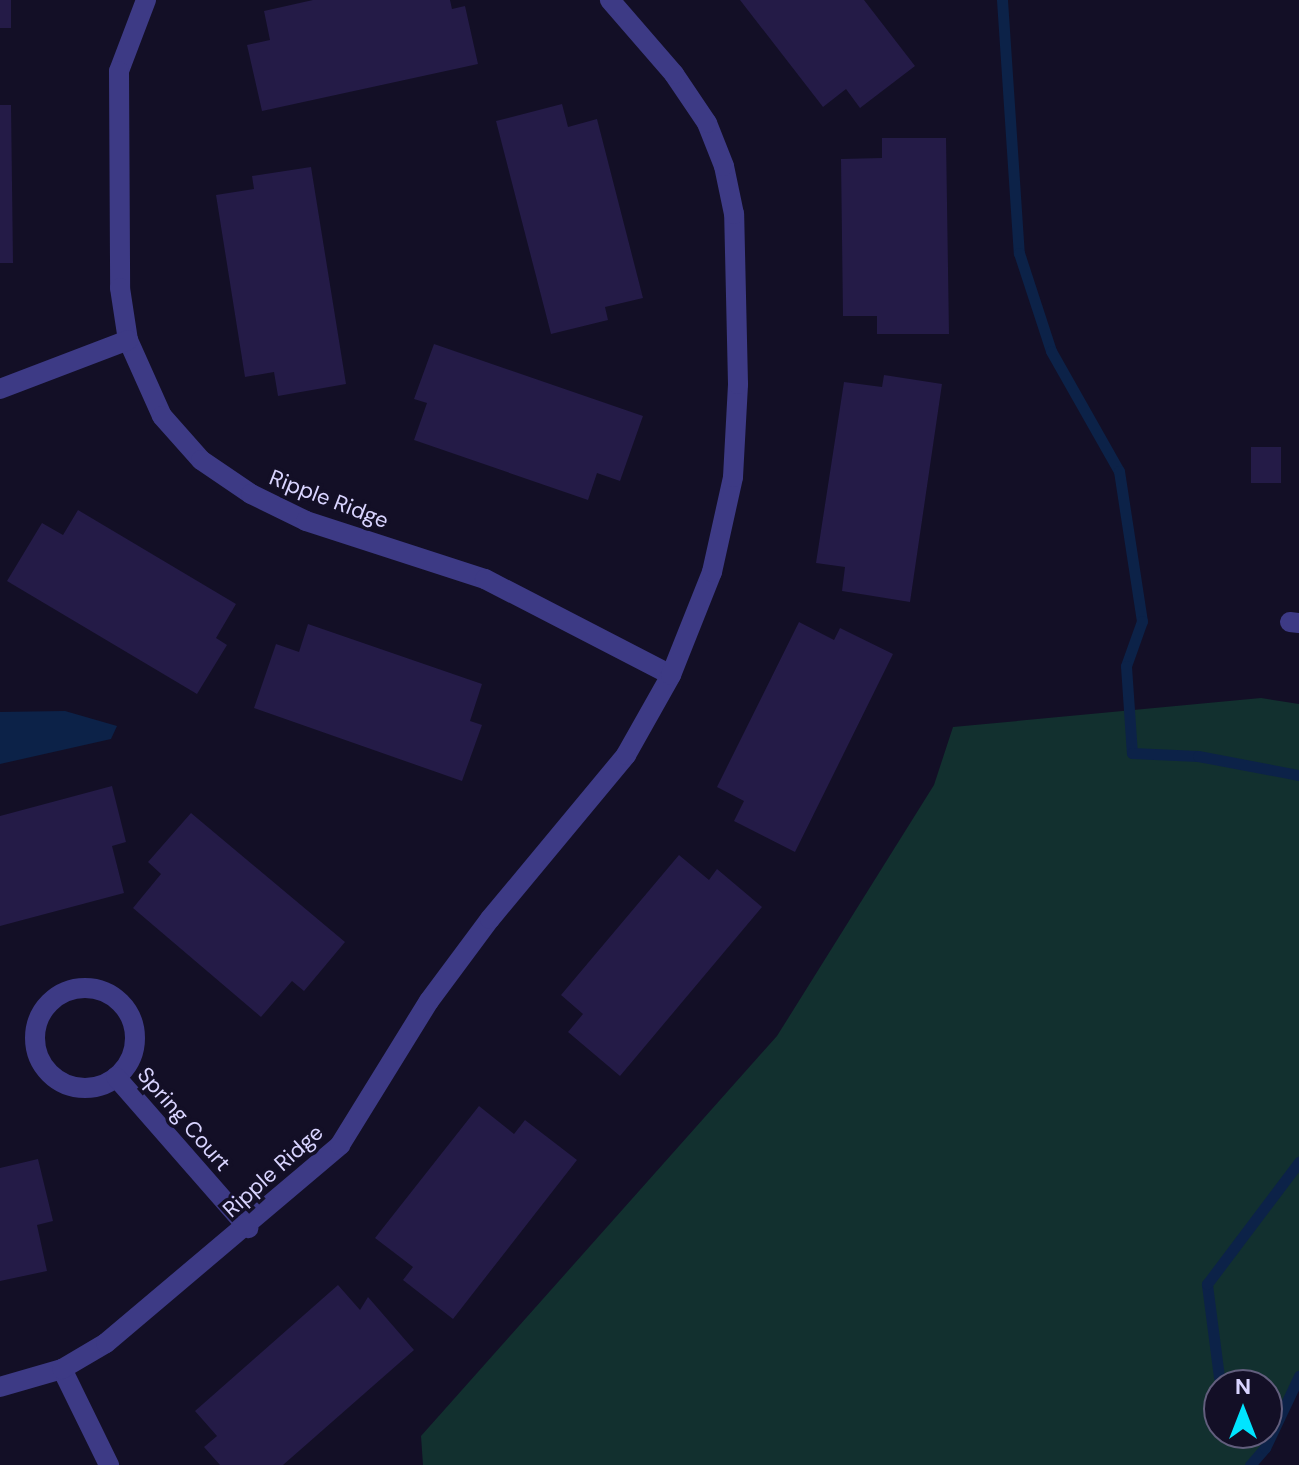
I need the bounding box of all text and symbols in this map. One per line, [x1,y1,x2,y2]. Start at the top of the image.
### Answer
street label: Ripple Ridge [266,464,392,534]
street label: Spring Court [132,1062,236,1176]
street label: Ripple Ridge [217,1119,329,1223]
north arrow [1203,1369,1283,1449]
text: N [1235,1372,1251,1401]

